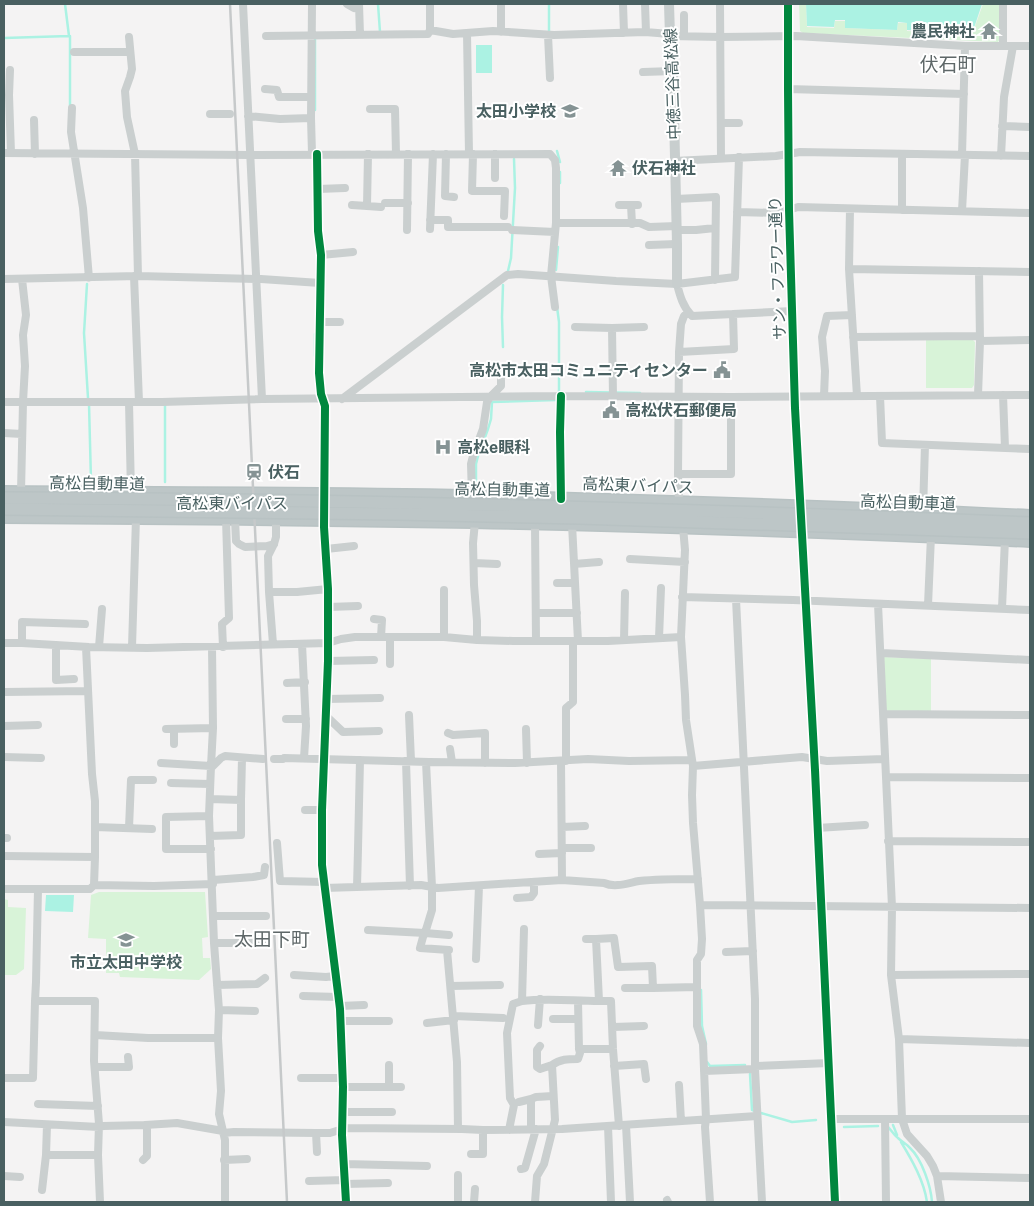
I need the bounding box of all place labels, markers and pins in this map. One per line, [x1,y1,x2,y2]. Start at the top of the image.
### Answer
temple icon: 農民神社 [979,21,999,41]
place label: 農民神社 [911,22,975,41]
school or university icon: 太田小学校 [560,101,580,121]
place label: 太田小学校 [476,102,556,121]
temple icon: 伏石神社 [608,158,628,178]
place label: 伏石神社 [632,159,696,178]
public building icon: 高松市太田コミュニティセンター [712,360,732,380]
place label: 高松市太田コミュニティセンター [469,361,708,380]
public building icon: 高松伏石郵便局 [601,400,621,420]
place label: 高松伏石郵便局 [625,401,737,420]
hospital icon: 高松e眼科 [433,437,453,457]
place label: 高松e眼科 [457,438,530,457]
station icon: 伏石 [244,462,264,482]
place label: 伏石 [268,463,300,482]
school or university icon: 市立太田中学校 [116,930,136,950]
place label: 市立太田中学校 [70,953,182,972]

